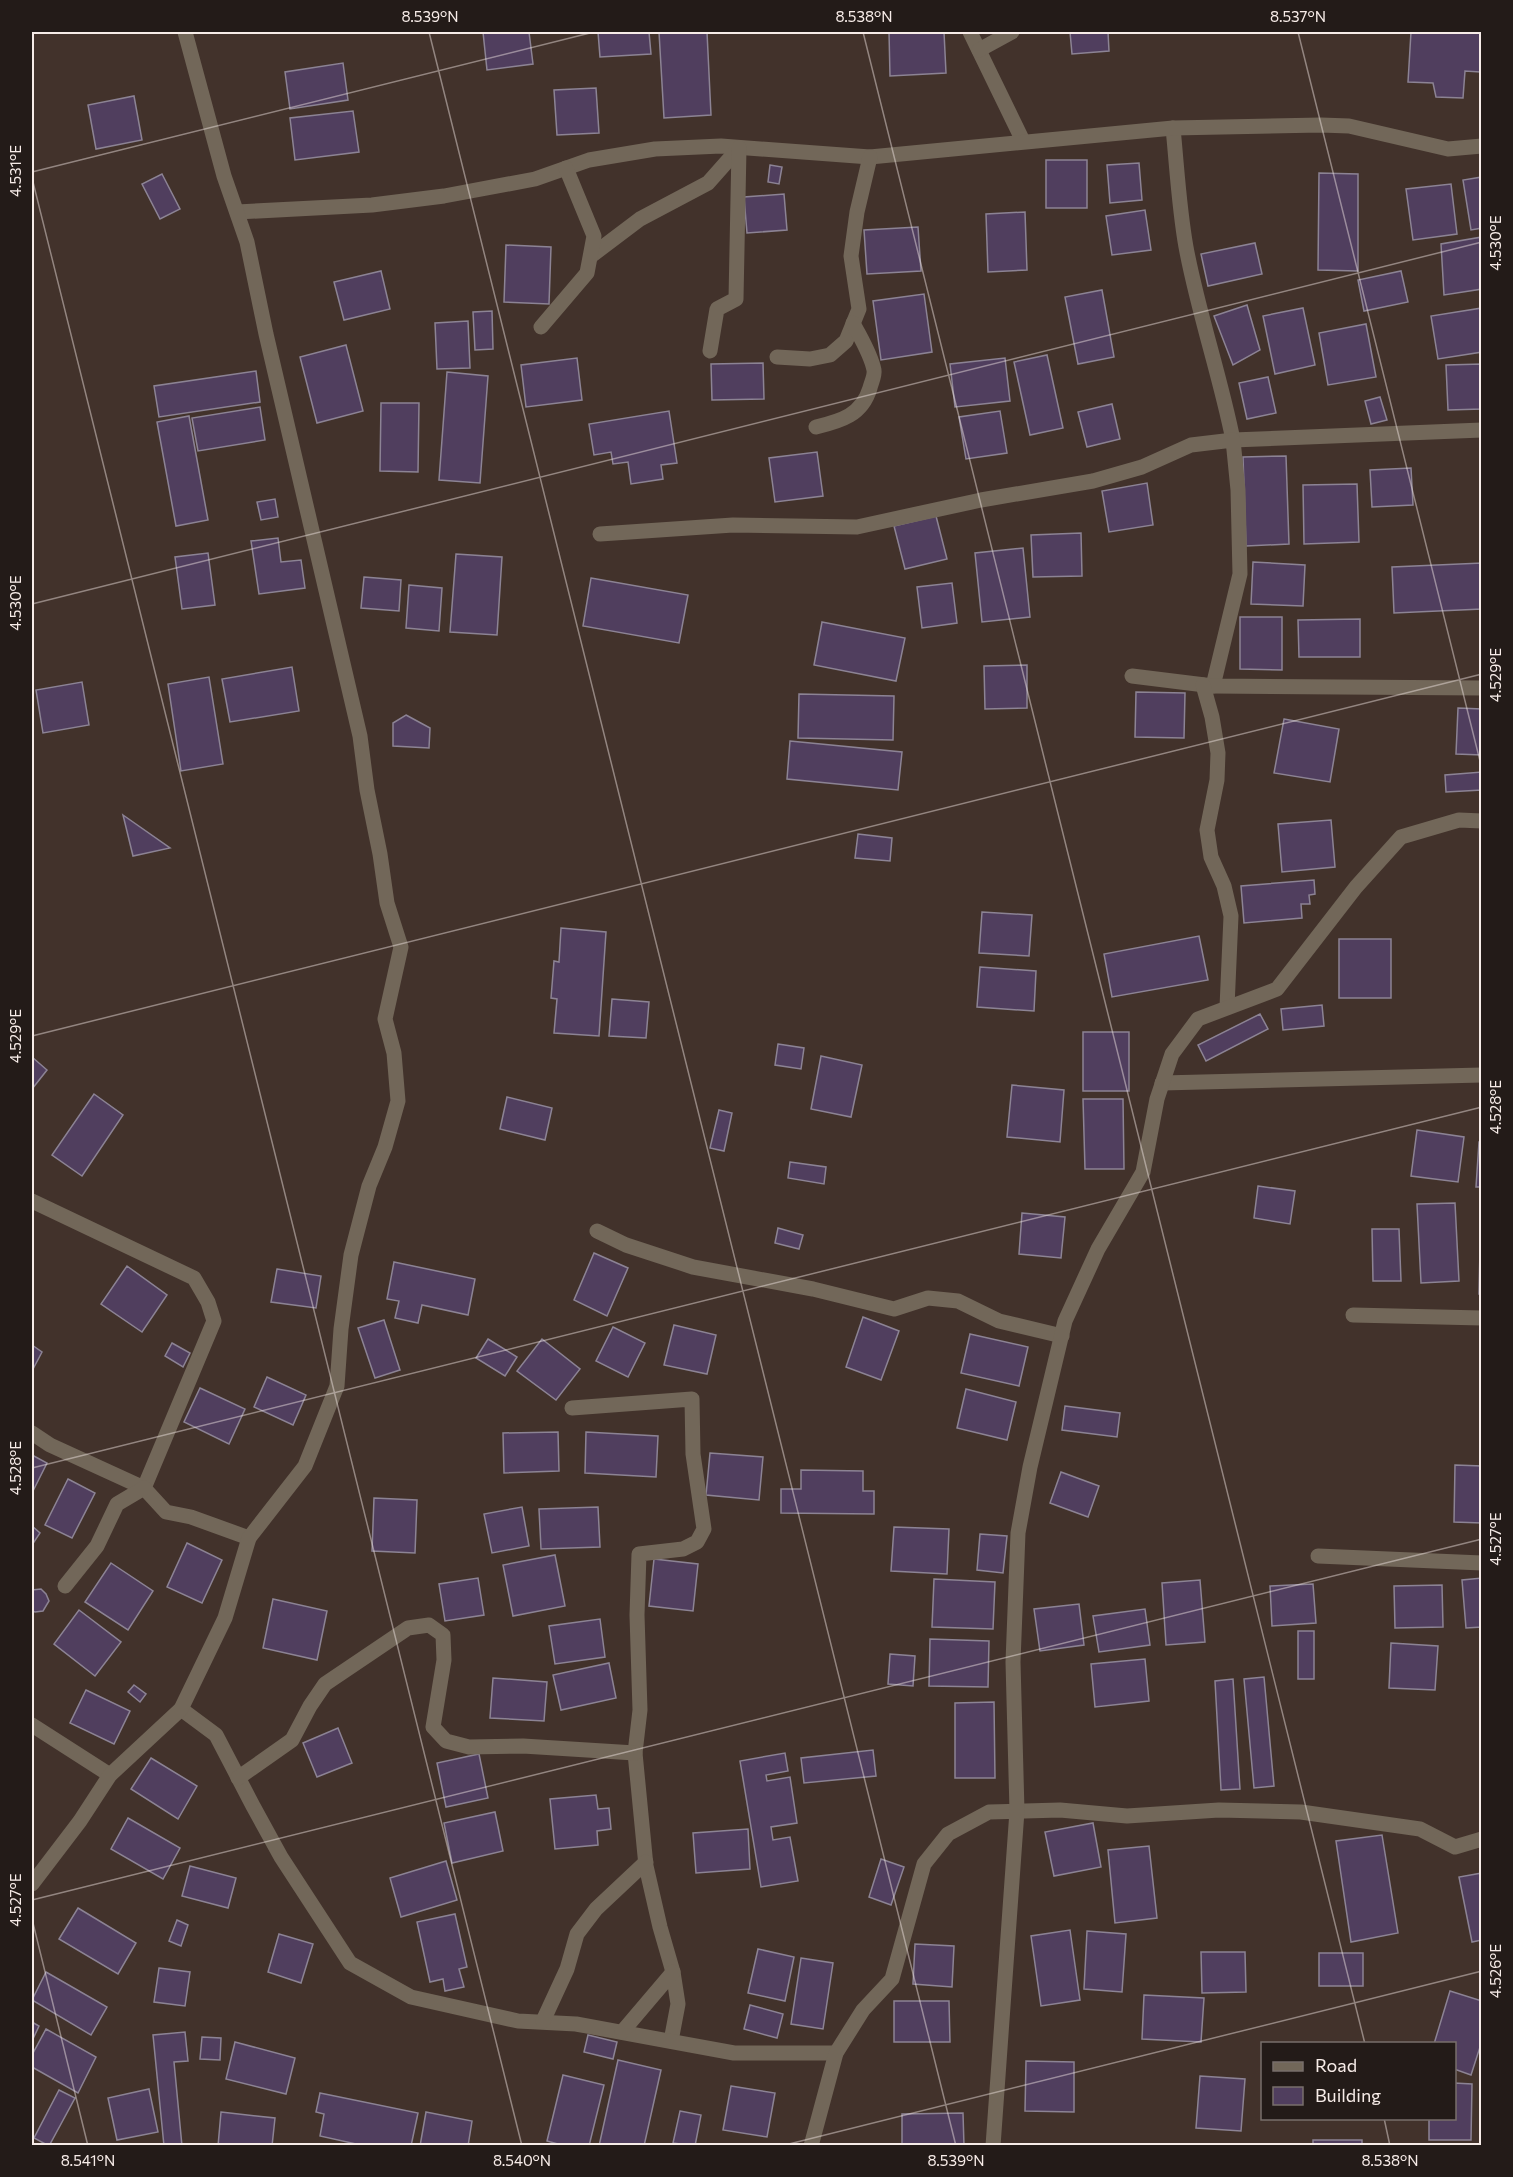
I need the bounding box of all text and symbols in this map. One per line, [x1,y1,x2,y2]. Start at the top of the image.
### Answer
text: 8.539°N [401,7,459,25]
text: 8.538°N [835,7,893,25]
text: 8.537°N [1270,7,1326,25]
text: 4.531°E [6,145,24,197]
text: 4.530°E [1486,215,1504,271]
text: 4.530°E [6,575,24,631]
text: 4.529°E [1486,648,1504,702]
text: 4.529°E [6,1009,24,1063]
text: 4.528°E [1486,1080,1504,1134]
text: 4.528°E [6,1441,24,1495]
text: 4.527°E [1486,1512,1504,1566]
text: 4.527°E [6,1873,24,1927]
text: 4.526°E [1486,1944,1504,1998]
legend [1261,2042,1456,2120]
text: Road [1315,2054,1357,2076]
text: Building [1315,2084,1381,2106]
text: 8.541°N [61,2151,115,2169]
text: 8.540°N [493,2151,551,2169]
text: 8.539°N [927,2151,985,2169]
text: 8.538°N [1361,2151,1419,2169]

